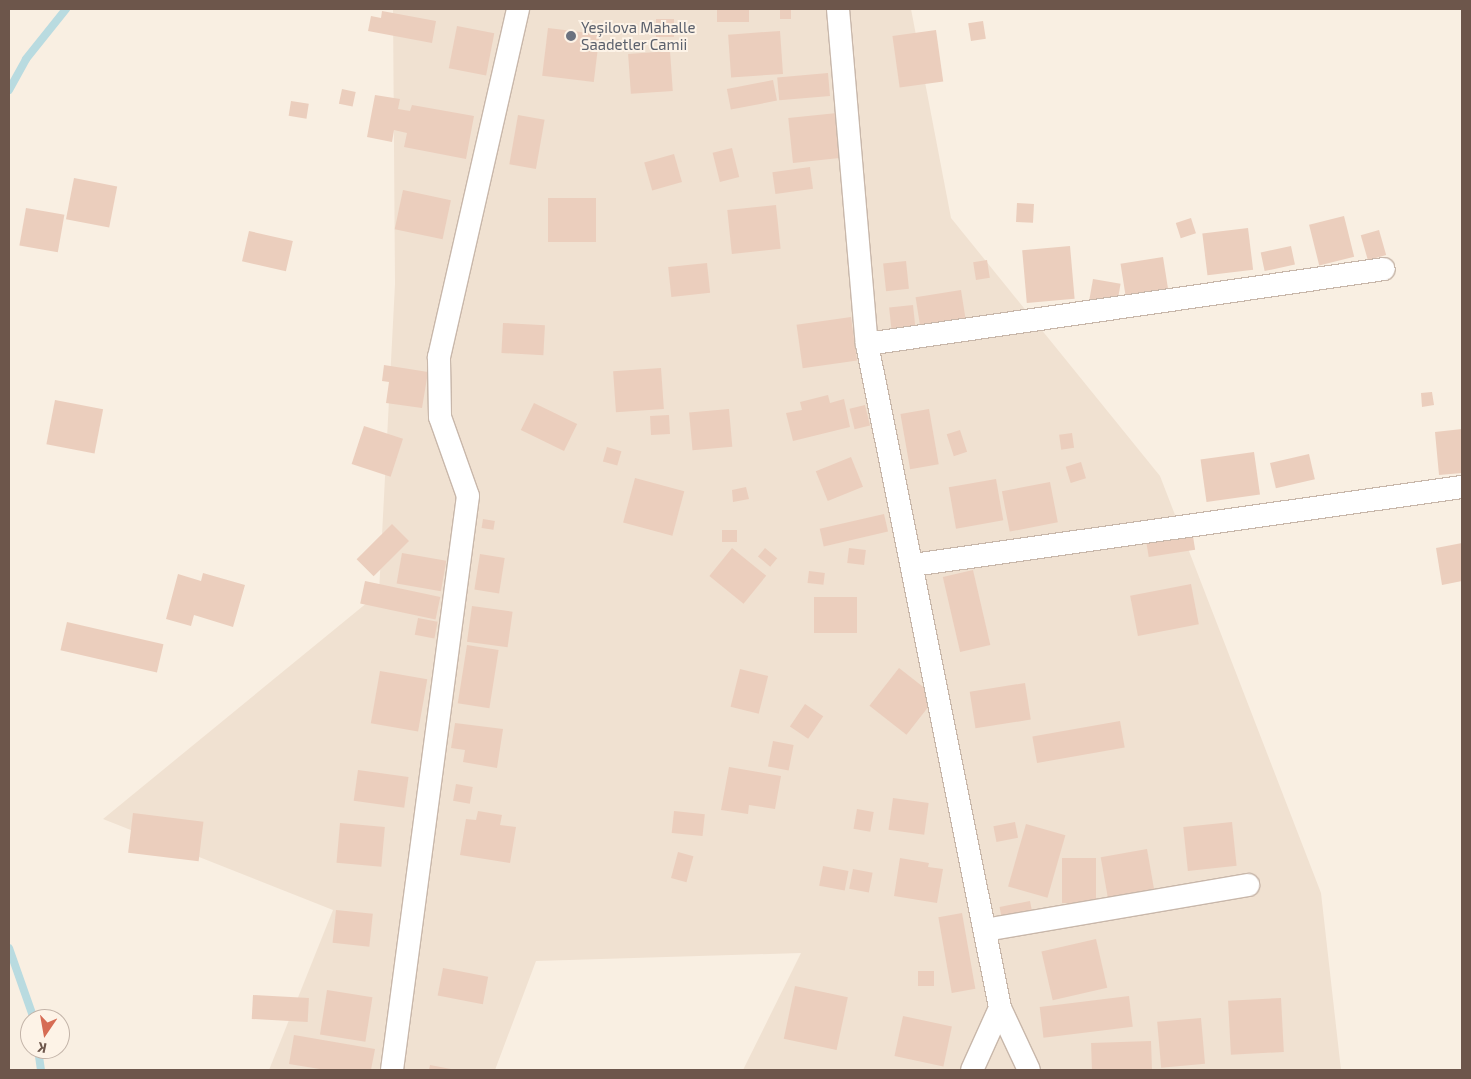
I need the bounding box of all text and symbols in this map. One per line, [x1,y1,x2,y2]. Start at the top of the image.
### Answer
place label: Yeşilova Mahalle Saadetler Camii [581,18,696,53]
marker: Yeşilova Mahalle Saadetler Camii [565,30,577,42]
north arrow [20,1009,70,1059]
text: K [36,1039,48,1057]

